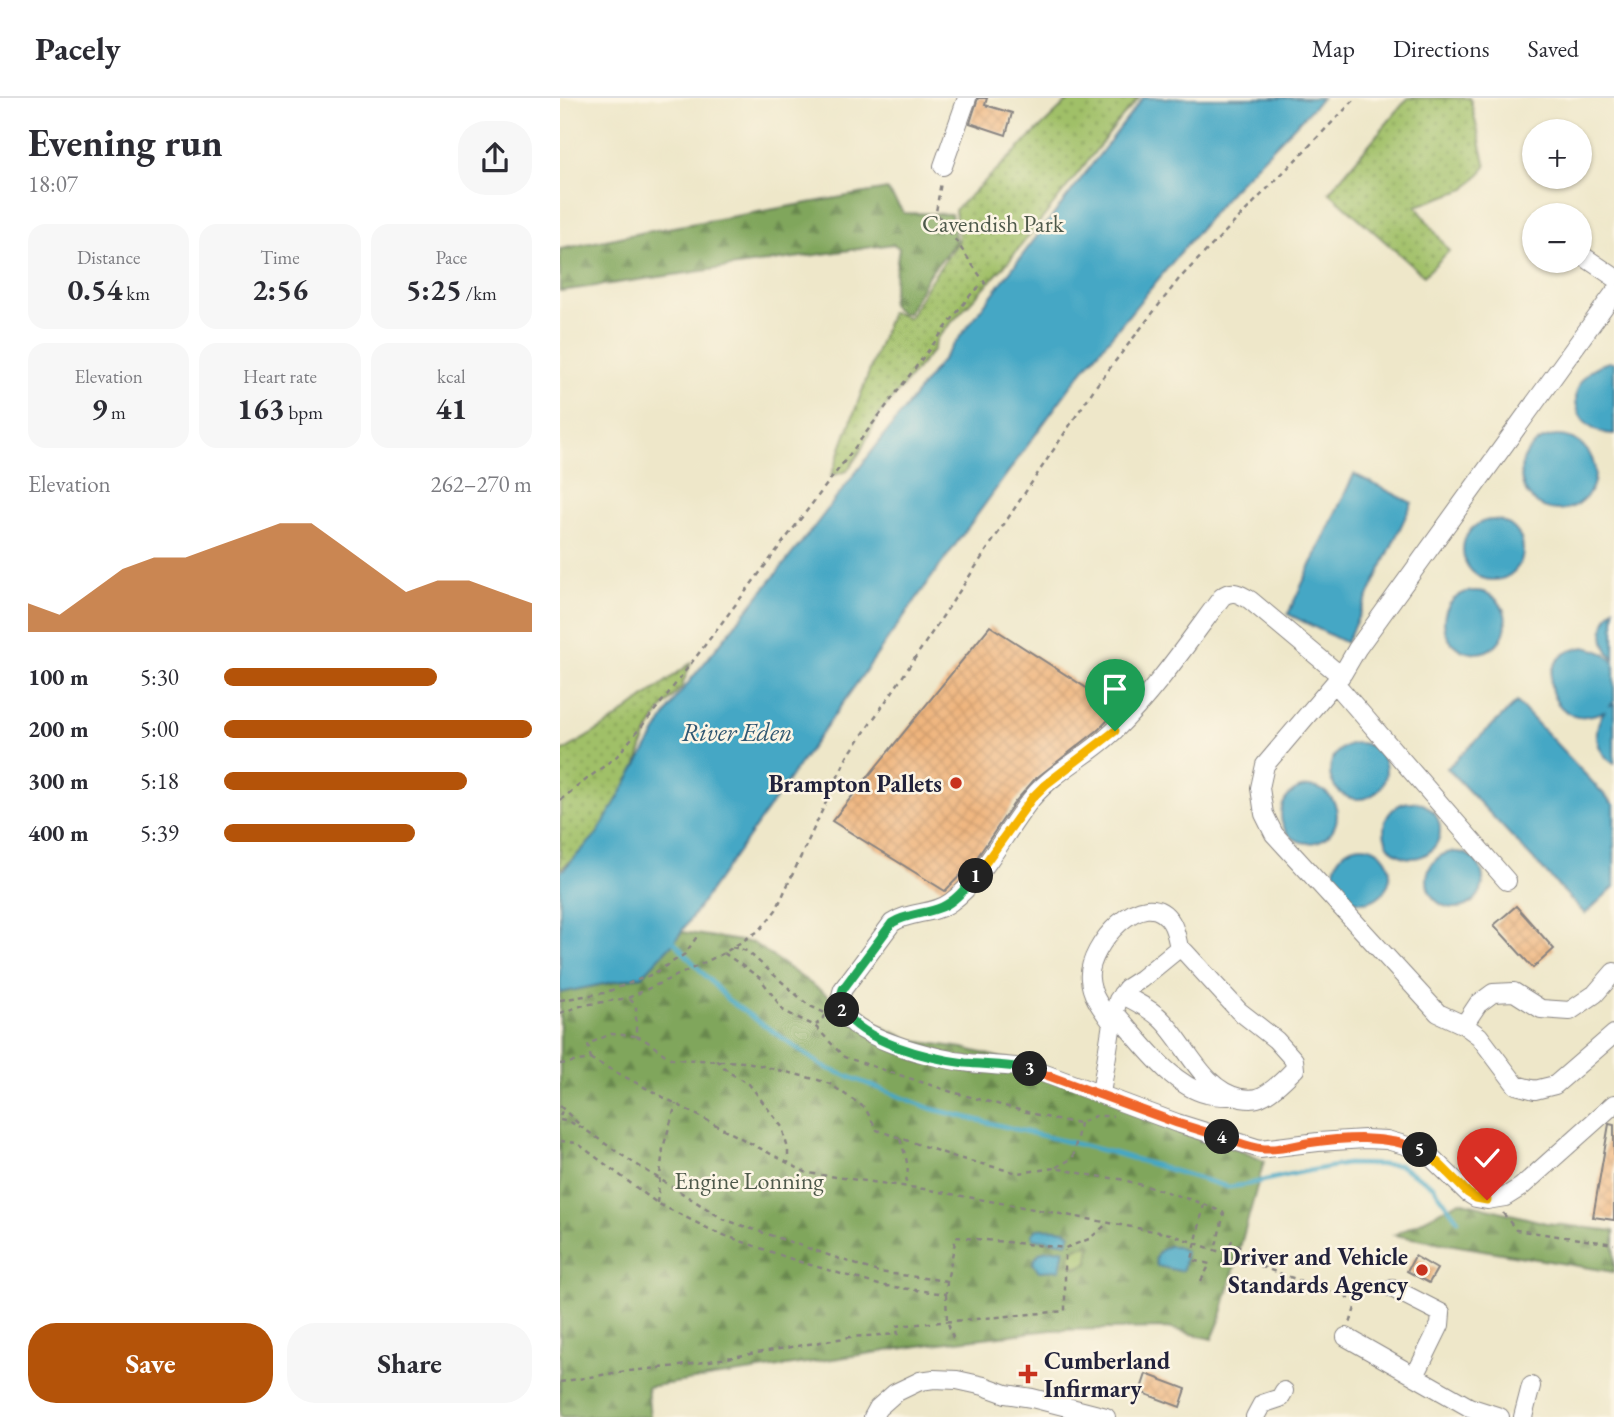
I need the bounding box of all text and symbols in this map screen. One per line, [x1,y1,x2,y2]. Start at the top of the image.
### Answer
text: Pacely [35,27,121,70]
text: Map [1312,33,1355,64]
text: Directions [1393,33,1490,64]
text: Saved [1528,33,1579,64]
text: Evening run [28,118,223,167]
map controls [1522,119,1592,273]
button: + [1522,119,1592,189]
button: share [458,121,532,195]
text: 18:07 [28,169,78,199]
button: − [1522,203,1592,273]
park label: Cavendish Park [922,208,1065,239]
text: Distance [77,245,140,270]
text: Time [260,245,300,270]
text: Pace [435,245,467,270]
text: 0.54 [67,270,122,309]
text: 2:56 [252,270,308,309]
text: 5:25 [406,270,462,309]
text: km [122,281,150,306]
text: /km [462,281,497,306]
text: Elevation [74,364,143,389]
text: Heart rate [243,364,317,389]
text: kcal [437,364,466,389]
text: 9 [91,389,107,428]
text: 163 [237,389,285,428]
text: 41 [435,389,467,428]
text: m [107,400,126,425]
text: bpm [285,400,323,425]
text: Elevation [28,469,111,499]
text: 262–270 m [431,469,532,499]
pin [1085,659,1145,731]
text: 100 m [28,662,89,692]
text: 5:30 [140,662,179,692]
icon: arrive [1096,670,1134,708]
text: 200 m [28,714,89,744]
text: 5:00 [140,714,179,744]
water label: River Eden [681,715,793,749]
text: 300 m [28,766,89,796]
text: 5:18 [140,766,179,796]
place label: Brampton Pallets [768,768,942,799]
marker: Brampton Pallets [948,775,964,791]
text: 400 m [28,818,89,848]
text: 5:39 [140,818,179,848]
pin: 1 [958,858,994,894]
text: 1 [970,863,981,888]
pin: 2 [824,992,860,1028]
text: 2 [836,997,847,1022]
pin: 3 [1012,1052,1048,1086]
text: 3 [1024,1056,1035,1081]
pin: 4 [1204,1119,1240,1154]
text: 4 [1216,1124,1227,1149]
pin [1457,1128,1517,1200]
pin: 5 [1402,1132,1438,1168]
text: 5 [1414,1137,1425,1162]
icon: check [1468,1139,1506,1177]
park label: Engine Lonning [674,1165,824,1196]
place label: Driver and Vehicle Standards Agency [1222,1241,1408,1301]
marker: Driver and Vehicle Standards Agency [1414,1262,1430,1278]
button: Save [28,1323,273,1403]
button: Share [287,1323,532,1403]
place label: Cumberland Infirmary [1044,1345,1171,1405]
marker: Cumberland Infirmary [1018,1364,1038,1384]

